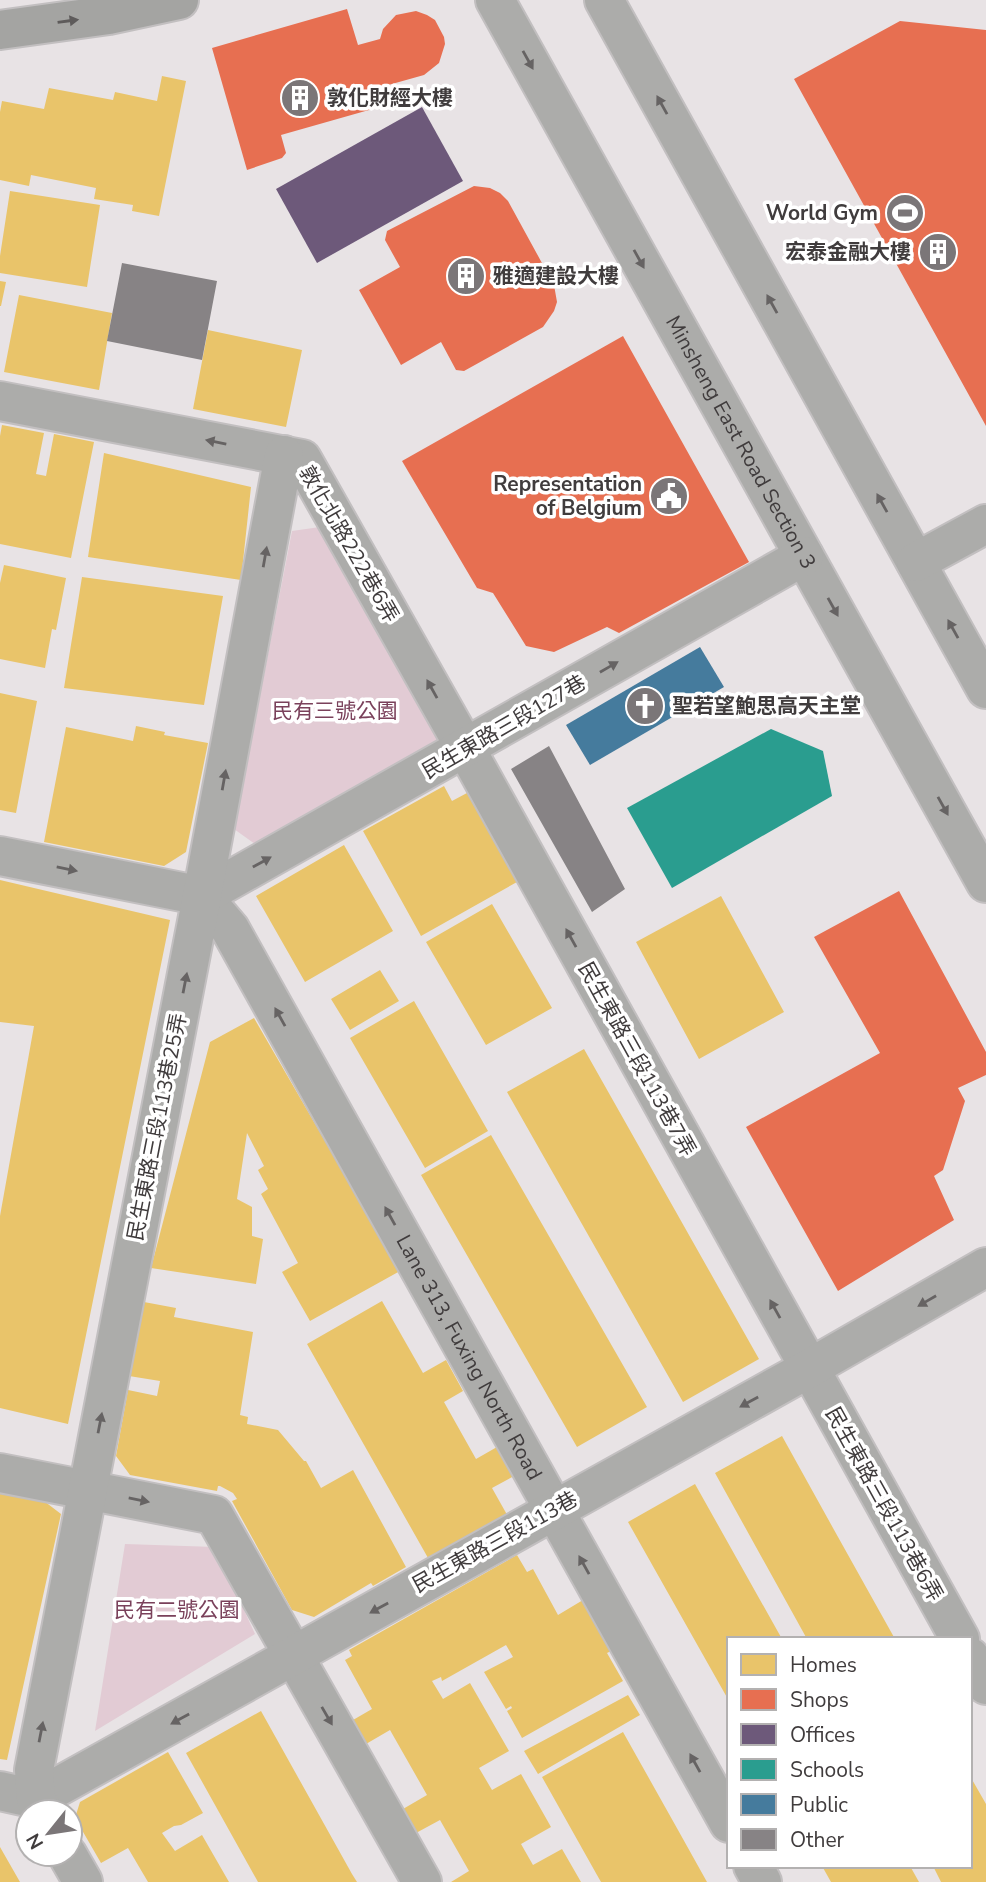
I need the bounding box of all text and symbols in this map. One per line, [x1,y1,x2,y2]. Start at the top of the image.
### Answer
one-way arrow [57,15,79,26]
one-way arrow [522,50,534,69]
building icon: 敦化財經大樓 [279,77,321,119]
place label: 敦化財經大樓 [327,84,453,112]
one-way arrow [656,95,668,115]
sports icon: World Gym [884,192,926,234]
place label: World Gym [766,199,878,227]
building icon: 宏泰金融大樓 [917,231,959,273]
place label: 宏泰金融大樓 [785,238,911,266]
one-way arrow [633,249,645,268]
building icon: 雅適建設大樓 [445,255,487,297]
place label: 雅適建設大樓 [493,262,619,290]
one-way arrow [766,294,778,314]
street label: Minsheng East Road Section 3 [659,311,823,574]
one-way arrow [205,436,227,447]
street label: 敦化北路222巷6弄 [293,461,405,627]
place label: Representation of Belgium [493,470,642,522]
public building icon: Representation of Belgium [648,475,690,517]
one-way arrow [876,493,888,513]
one-way arrow [260,546,271,568]
one-way arrow [827,598,839,617]
one-way arrow [947,619,959,639]
one-way arrow [600,660,619,673]
street label: 民生東路三段127巷 [417,669,591,785]
one-way arrow [426,680,438,699]
church icon: 聖若望鮑思高天主堂 [624,685,666,727]
place label: 聖若望鮑思高天主堂 [672,692,861,720]
park label: 民有三號公園 [272,697,398,725]
one-way arrow [218,769,229,791]
one-way arrow [937,796,949,816]
one-way arrow [252,856,272,868]
one-way arrow [56,864,78,875]
one-way arrow [565,929,577,948]
street label: 民生東路三段113巷7弄 [572,957,702,1161]
one-way arrow [180,972,191,994]
one-way arrow [274,1007,286,1027]
street label: 民生東路三段113巷25弄 [121,1011,193,1243]
one-way arrow [384,1206,396,1226]
street label: Lane 313, Fuxing North Road [390,1230,549,1485]
one-way arrow [917,1295,936,1307]
one-way arrow [770,1299,781,1319]
one-way arrow [739,1396,758,1408]
street label: 民生東路三段113巷6弄 [819,1402,949,1606]
one-way arrow [94,1412,105,1434]
street label: 民生東路三段113巷 [407,1485,583,1599]
one-way arrow [128,1495,150,1506]
one-way arrow [578,1555,590,1574]
park label: 民有二號公園 [114,1596,240,1624]
one-way arrow [369,1602,388,1614]
legend [727,1637,972,1868]
text: Homes [790,1651,857,1679]
text: Shops [790,1686,849,1714]
one-way arrow [321,1706,333,1725]
one-way arrow [171,1713,190,1725]
one-way arrow [36,1720,47,1742]
text: Offices [790,1721,855,1749]
one-way arrow [689,1753,701,1773]
text: Schools [790,1756,864,1784]
text: Public [790,1791,848,1819]
north arrow [14,1798,84,1868]
text: Other [790,1826,845,1854]
text: N [20,1828,50,1854]

